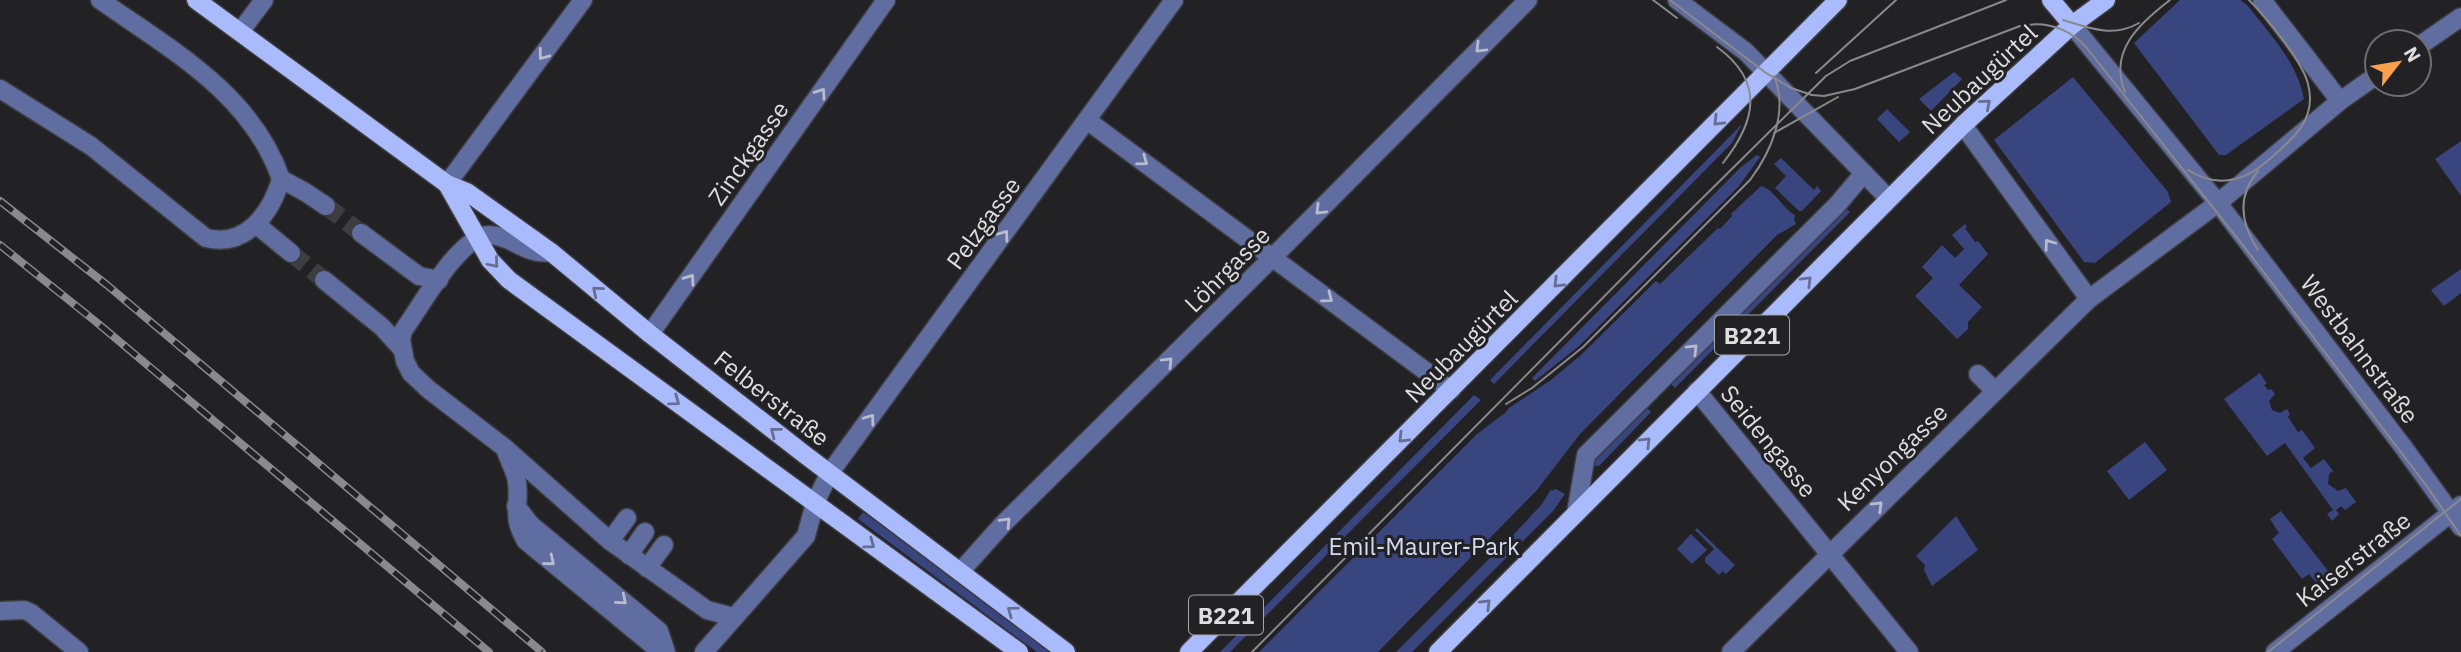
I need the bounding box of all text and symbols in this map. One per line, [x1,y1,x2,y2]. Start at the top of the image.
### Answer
street label: Neubaugürtel [1914,17,2044,141]
north arrow [2363,28,2433,98]
one-way arrow [1476,40,1489,53]
text: N [2399,42,2426,66]
one-way arrow [538,47,551,60]
one-way arrow [813,88,825,101]
street label: Zinckgasse [701,95,795,211]
one-way arrow [1978,100,1991,112]
one-way arrow [1714,113,1727,126]
one-way arrow [1135,153,1148,166]
street label: Pelzgasse [939,170,1027,276]
one-way arrow [1316,202,1328,214]
street label: Löhrgasse [1177,219,1277,319]
one-way arrow [996,230,1008,243]
one-way arrow [2045,239,2057,252]
one-way arrow [486,256,499,268]
street label: Westbahnstraße [2294,268,2426,430]
one-way arrow [682,274,694,287]
one-way arrow [1553,274,1566,287]
one-way arrow [1798,276,1811,289]
street label: Neubaugürtel [1398,283,1524,409]
one-way arrow [593,286,605,299]
one-way arrow [1320,290,1333,302]
road number: B221 [1715,316,1789,354]
street label: Felberstraße [708,343,836,453]
one-way arrow [1684,345,1697,358]
one-way arrow [1159,357,1172,370]
street label: Seidengasse [1714,378,1824,504]
one-way arrow [667,393,680,405]
street label: Kenyongasse [1830,396,1954,518]
one-way arrow [861,414,874,427]
one-way arrow [771,428,784,440]
one-way arrow [1399,430,1412,443]
one-way arrow [1638,437,1651,450]
one-way arrow [1870,501,1883,514]
street label: Kaiserstraße [2289,504,2417,614]
one-way arrow [998,517,1011,530]
park label: Emil-Maurer-Park [1328,530,1520,562]
one-way arrow [862,535,875,548]
one-way arrow [541,553,554,565]
one-way arrow [613,592,626,604]
road number: B221 [1189,596,1263,635]
one-way arrow [1478,599,1491,612]
one-way arrow [1007,607,1020,619]

